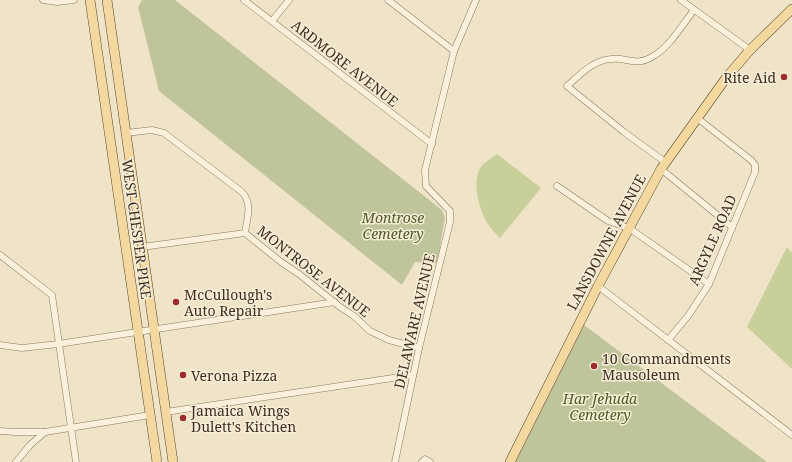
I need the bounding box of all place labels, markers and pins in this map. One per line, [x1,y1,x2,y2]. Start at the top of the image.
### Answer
place label: Rite Aid [723,68,776,87]
marker: Rite Aid [779,72,789,82]
place label: McCullough's Auto Repair [184,285,272,320]
marker: McCullough's Auto Repair [171,297,181,307]
place label: 10 Commandments Mausoleum [602,349,731,384]
marker: 10 Commandments Mausoleum [589,361,599,371]
place label: Verona Pizza [191,366,278,385]
marker: Verona Pizza [178,370,188,380]
place label: Jamaica Wings Dulett's Kitchen [190,401,296,436]
marker: Jamaica Wings Dulett's Kitchen [178,413,188,423]

